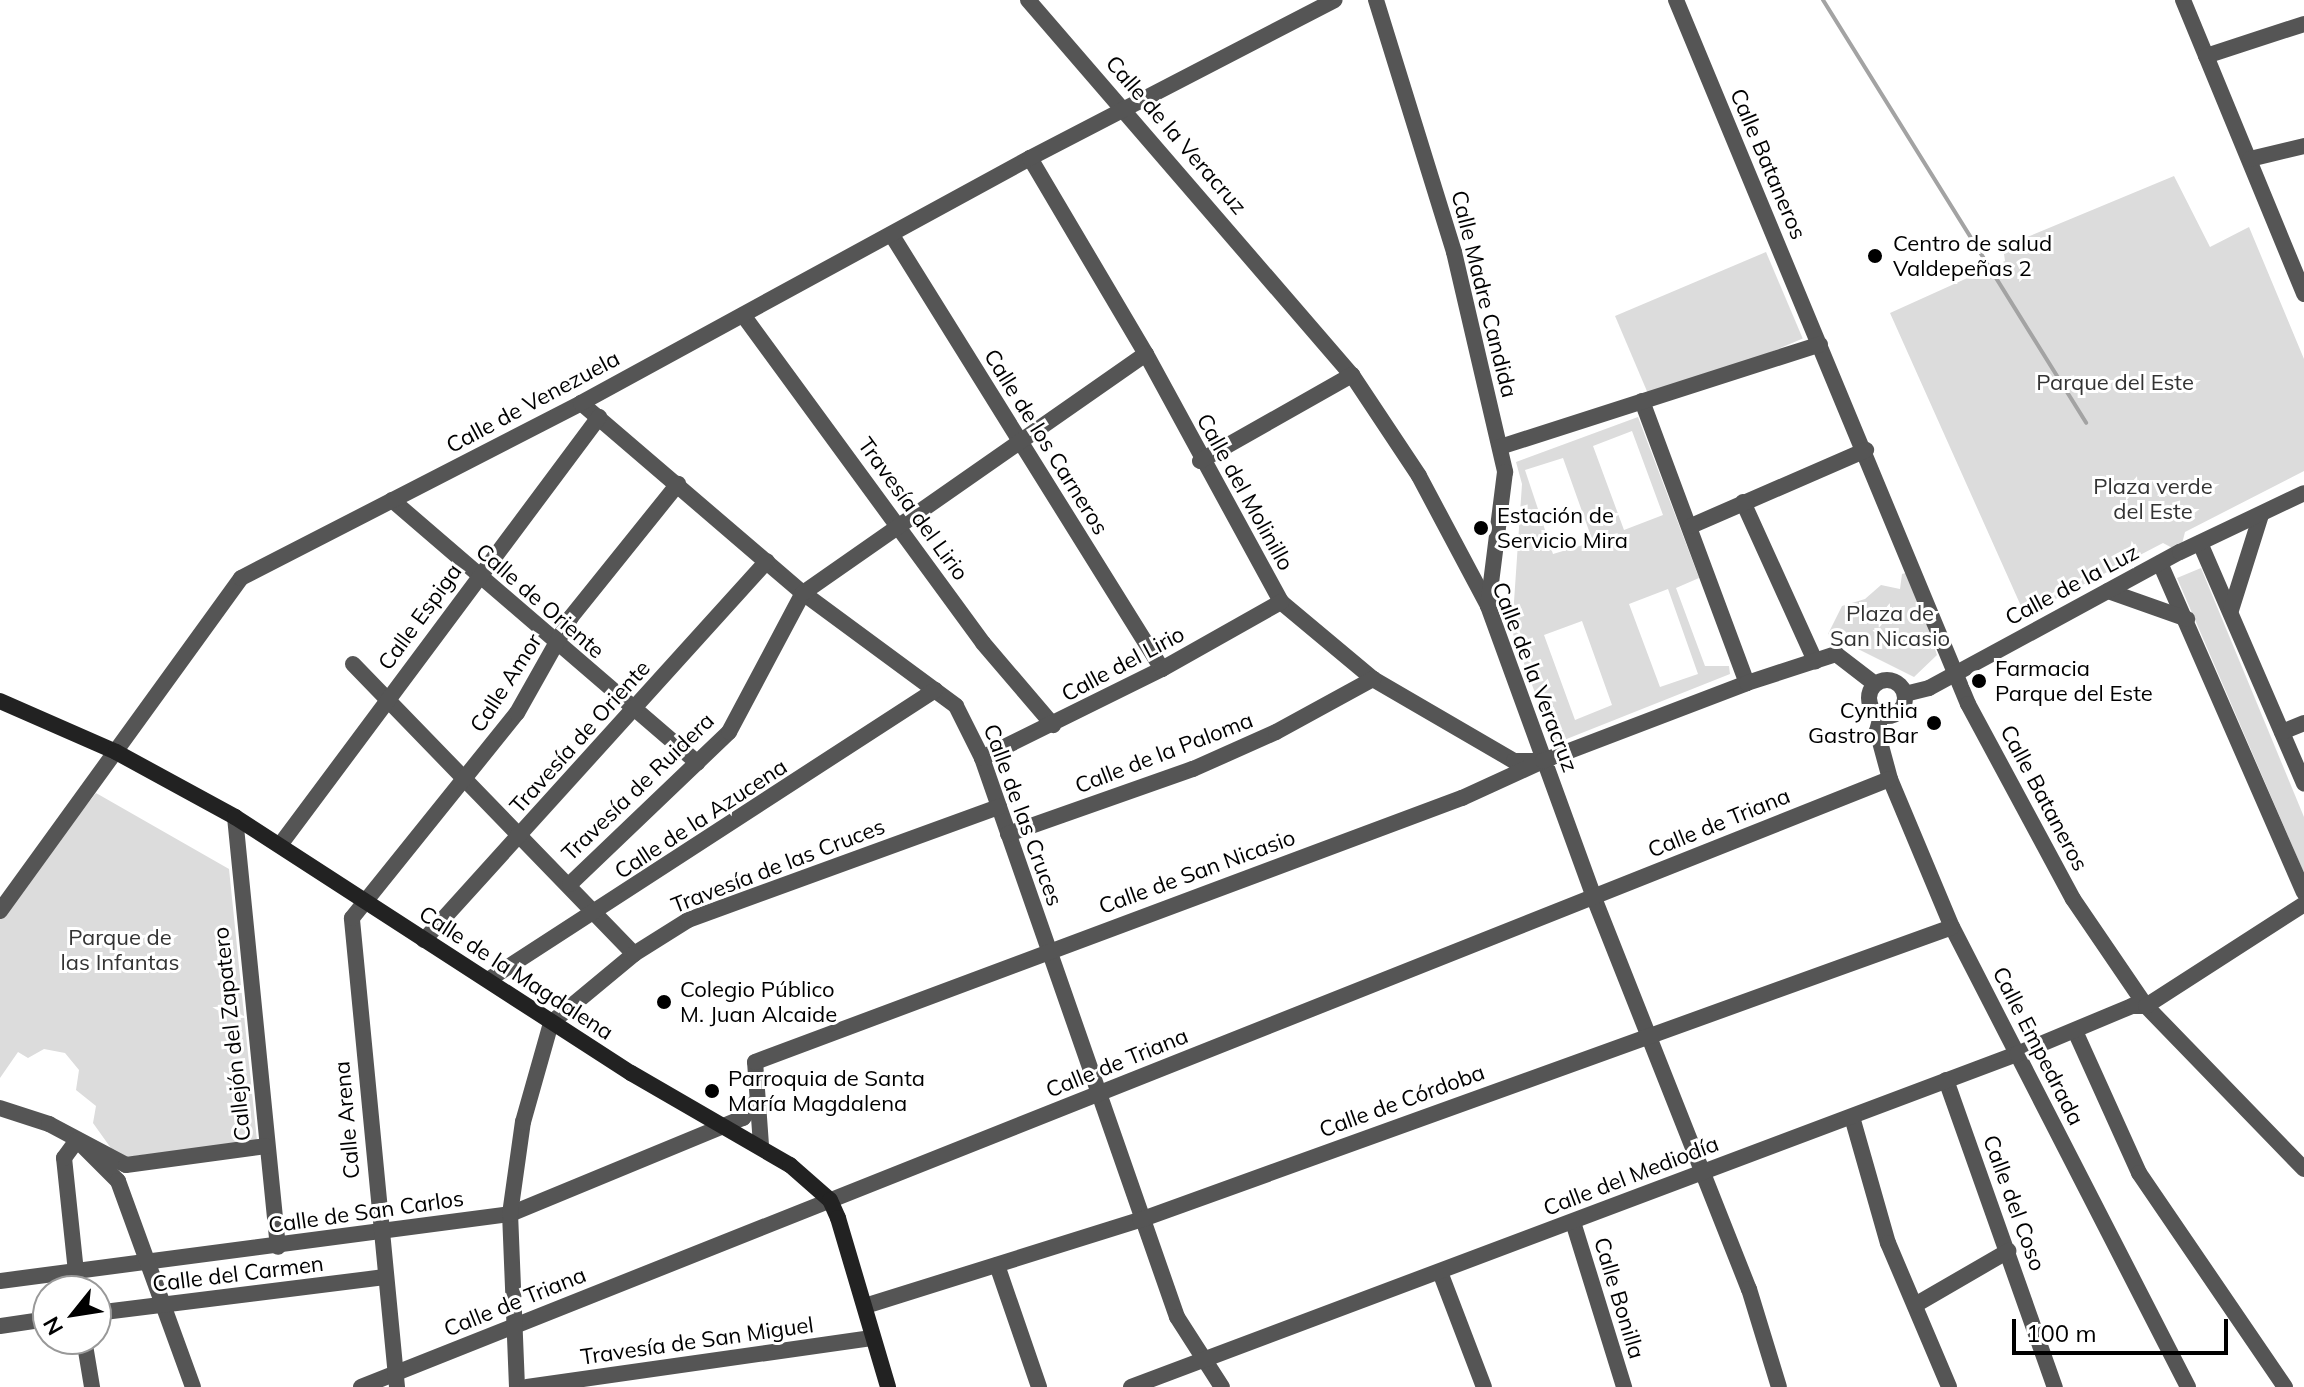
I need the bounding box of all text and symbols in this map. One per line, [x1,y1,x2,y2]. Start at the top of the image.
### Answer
street label: Calle de la Veracruz [1100,50,1252,220]
street label: Calle Bataneros [1724,85,1812,243]
street label: Calle Madre Candida [1445,188,1523,400]
place label: Centro de salud Valdepeñas 2 [1893,230,2052,282]
marker: Centro de salud Valdepeñas 2 [1864,245,1886,267]
street label: Calle de los Carneros [978,344,1114,540]
street label: Calle de Venezuela [442,345,624,459]
park label: Parque del Este [2036,370,2194,396]
street label: Calle del Molinillo [1191,409,1299,575]
street label: Travesía del Lirio [852,432,974,586]
park label: Plaza verde del Este [2093,473,2213,524]
place label: Estación de Servicio Mira [1497,502,1628,554]
marker: Estación de Servicio Mira [1472,519,1490,537]
street label: Calle de Oriente [470,538,610,664]
street label: Calle de la Luz [2001,539,2143,631]
street label: Calle Espiga [373,559,467,675]
street label: Calle de la Veracruz [1487,578,1583,776]
park label: Plaza de San Nicasio [1830,600,1950,652]
street label: Calle del Lirio [1057,621,1189,707]
street label: Calle Amor [464,629,548,737]
street label: Travesía de Oriente [504,655,656,819]
place label: Farmacia Parque del Este [1995,655,2153,706]
marker: Farmacia Parque del Este [1970,672,1988,690]
place label: Cynthia Gastro Bar [1808,697,1918,748]
street label: Calle de la Paloma [1071,707,1257,799]
street label: Travesía de Ruidera [556,708,720,866]
marker: Cynthia Gastro Bar [1925,714,1943,732]
street label: Calle de las Cruces [978,721,1068,909]
street label: Calle Bataneros [1994,721,2094,875]
street label: Calle de la Azucena [610,753,792,885]
street label: Calle de Triana [1644,782,1794,864]
street label: Travesía de las Cruces [668,813,888,919]
street label: Calle de San Nicasio [1095,824,1299,920]
street label: Calle de la Magdalena [414,900,618,1046]
park label: Parque de las Infantas [61,924,179,976]
street label: Callejón del Zapatero [208,926,256,1142]
street label: Calle Empedrada [1987,962,2089,1130]
place label: Colegio Público M. Juan Alcaide [680,976,837,1028]
marker: Colegio Público M. Juan Alcaide [655,993,673,1011]
street label: Calle de Triana [1042,1022,1192,1104]
street label: Calle de Córdoba [1316,1059,1488,1143]
street label: Calle Arena [329,1060,365,1180]
place label: Parroquia de Santa María Magdalena [728,1065,925,1116]
marker: Parroquia de Santa María Magdalena [703,1082,721,1100]
street label: Calle del Mediodía [1540,1130,1722,1222]
street label: Calle del Coso [1977,1132,2051,1274]
street label: Calle de San Carlos [267,1185,465,1239]
street label: Calle Bonilla [1588,1234,1650,1362]
street label: Calle del Carmen [151,1250,325,1298]
street label: Calle de Triana [440,1261,590,1343]
north arrow [32,1275,112,1355]
scale bar [2016,1303,2232,1353]
text: N [37,1312,69,1340]
street label: Travesía de San Miguel [579,1312,815,1370]
text: 100 m [2026,1318,2097,1348]

